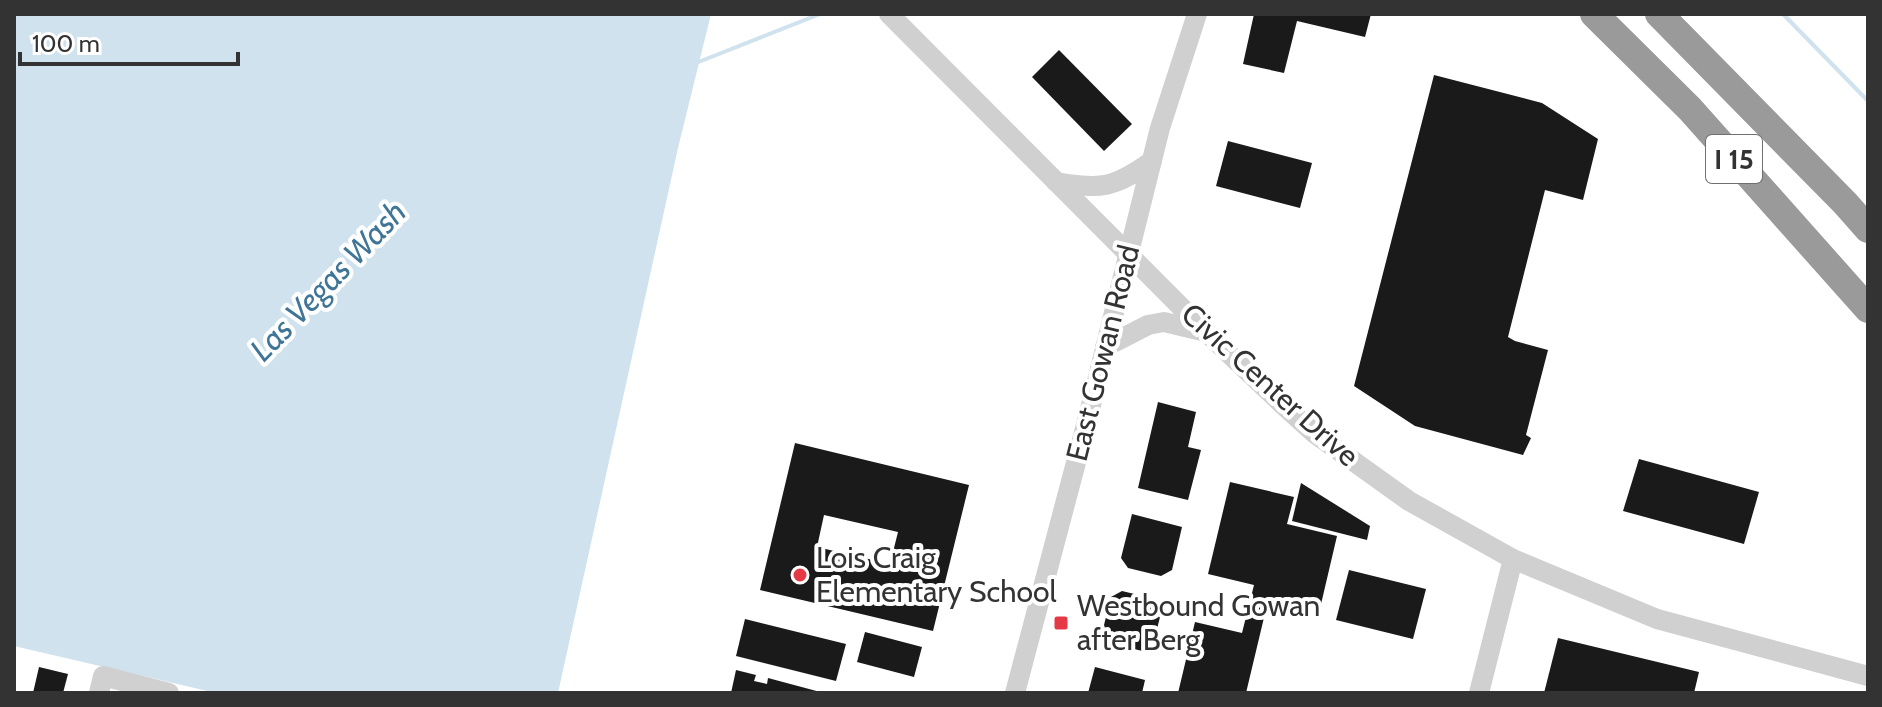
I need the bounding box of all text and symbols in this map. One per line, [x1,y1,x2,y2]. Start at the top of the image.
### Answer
scale bar [20,16,238,66]
text: 100 m [32,29,100,58]
road number: I 15 [1706,135,1762,183]
water label: Las Vegas Wash [241,192,414,369]
street label: East Gowan Road [1058,241,1147,465]
street label: Civic Center Drive [1174,295,1367,474]
place label: Lois Craig Elementary School [816,539,1056,610]
marker: Lois Craig Elementary School [791,566,809,584]
place label: Westbound Gowan after Berg [1077,587,1320,658]
marker: Westbound Gowan after Berg [1052,614,1070,632]

